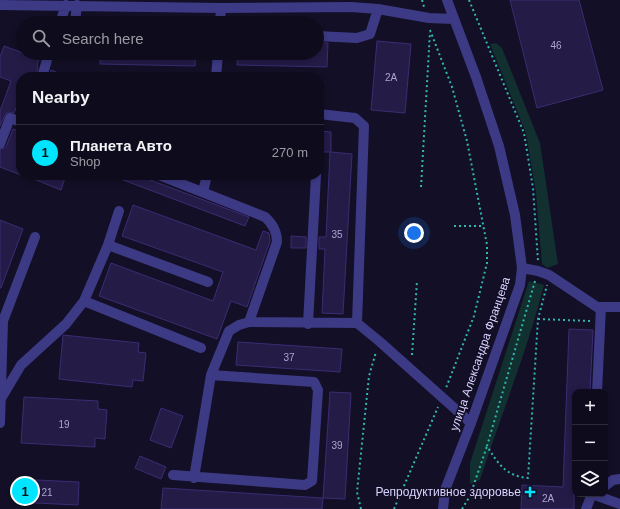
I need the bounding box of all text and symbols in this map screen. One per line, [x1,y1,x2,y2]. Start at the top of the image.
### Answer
search box [16,16,324,60]
icon: search [30,27,52,49]
text: Search here [62,30,144,47]
house number: 46 [550,40,562,51]
house number: 2А [385,72,397,83]
text: Nearby [32,88,90,107]
text: Планета Авто [70,137,172,154]
text: 1 [41,145,49,160]
text: 270 m [272,145,308,160]
text: Shop [70,154,100,169]
your location [404,223,424,243]
house number: 35 [331,229,343,240]
street label: улица Александра Францева [447,275,513,433]
house number: 37 [283,352,295,363]
map controls [572,389,608,497]
button: + [572,389,608,425]
house number: 19 [58,419,70,430]
button: − [572,425,608,461]
house number: 39 [331,440,343,451]
button: layers [572,461,608,497]
pin: 1 [12,476,38,506]
place label: Репродуктивное здоровье [375,485,521,499]
marker: Репродуктивное здоровье [524,486,536,498]
house number: 21 [41,487,53,498]
house number: 2А [542,493,554,504]

